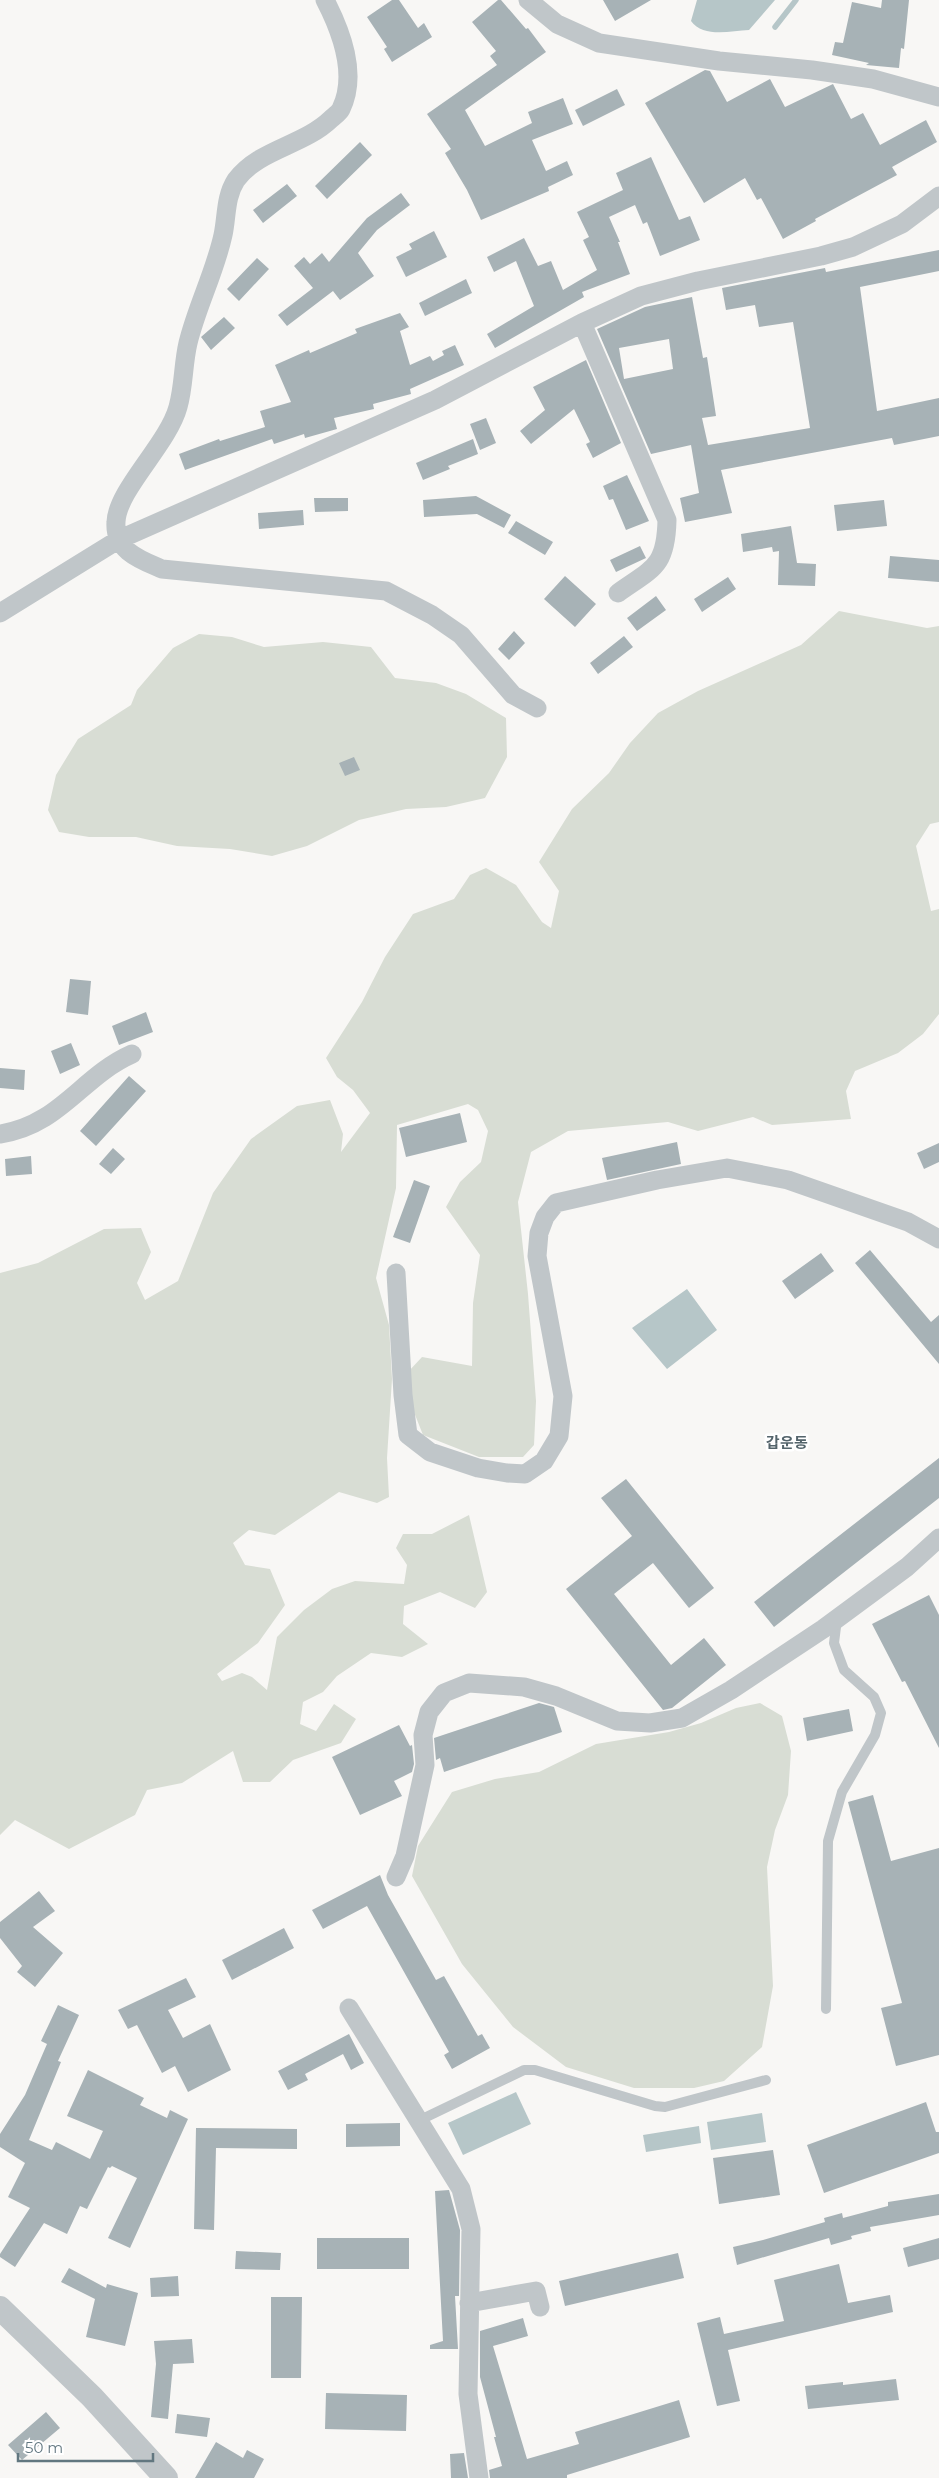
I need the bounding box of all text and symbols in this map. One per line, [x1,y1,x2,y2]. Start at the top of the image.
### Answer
district label: 갑운동 [766,1433,808,1452]
scale bar [18,2430,152,2462]
text: 50 m [25,2438,63,2457]

